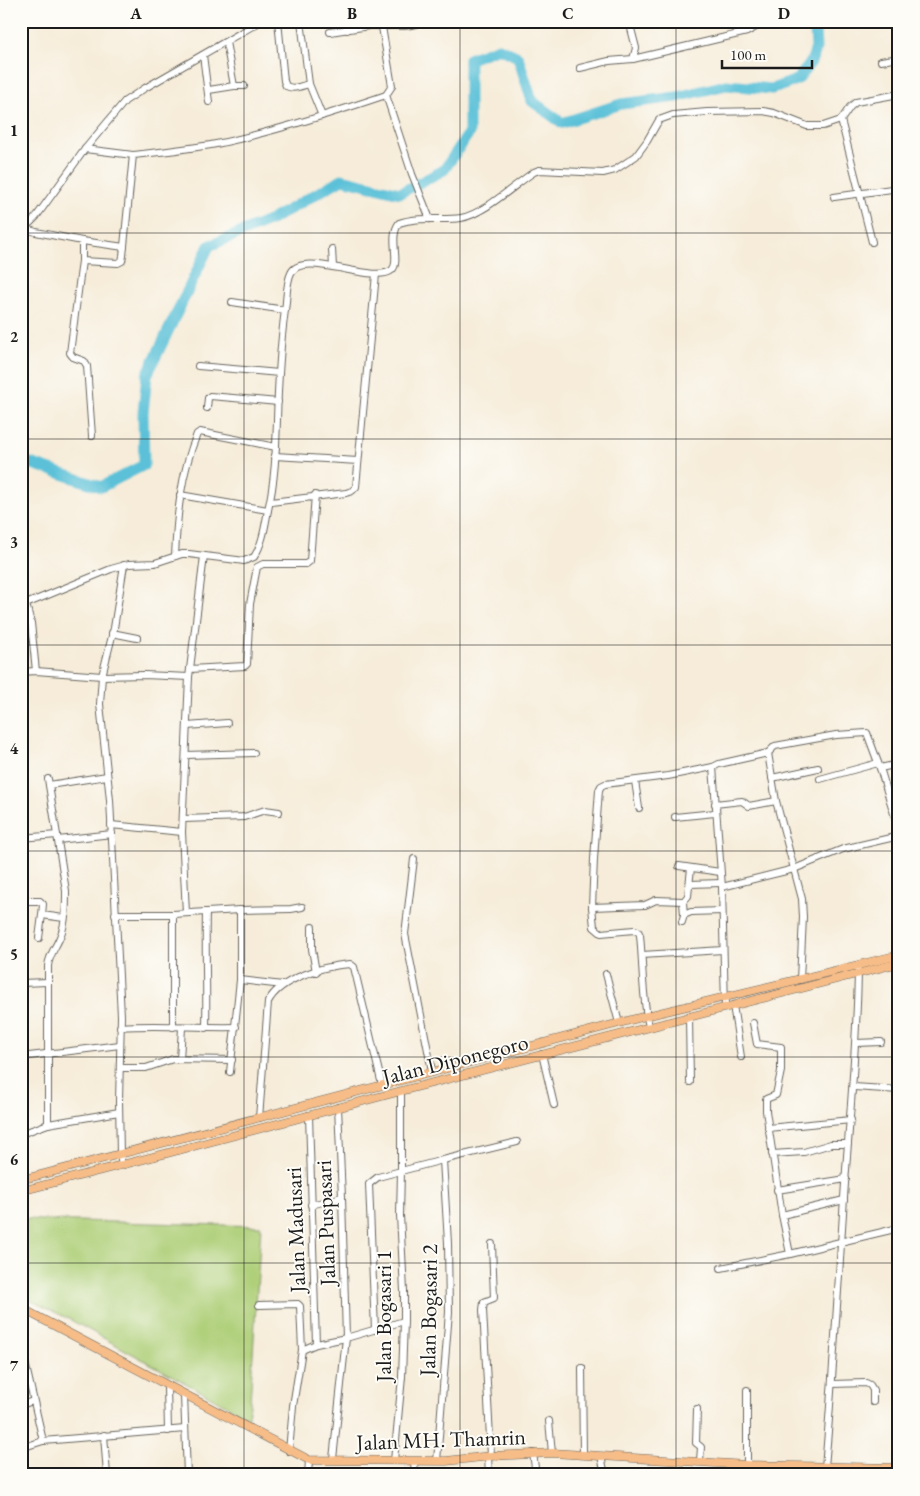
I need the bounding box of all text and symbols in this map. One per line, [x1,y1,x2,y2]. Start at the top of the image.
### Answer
text: A [129,3,142,24]
text: B [347,3,357,24]
text: C [562,3,574,24]
text: D [778,3,790,24]
scale bar [722,38,812,70]
text: 100 m [730,45,767,64]
text: 1 [10,120,18,141]
text: 2 [10,326,19,347]
text: 3 [10,532,18,553]
text: 4 [10,738,19,759]
text: 5 [10,944,18,965]
street label: Jalan Diponegoro [377,1027,531,1092]
text: 6 [10,1149,19,1170]
street label: Jalan Puspasari [309,1160,342,1288]
street label: Jalan Madusari [279,1167,312,1295]
street label: Jalan Bogasari 2 [413,1243,444,1378]
street label: Jalan Bogasari 1 [369,1250,398,1384]
text: 7 [10,1355,19,1376]
street label: Jalan MH. Thamrin [354,1422,527,1457]

